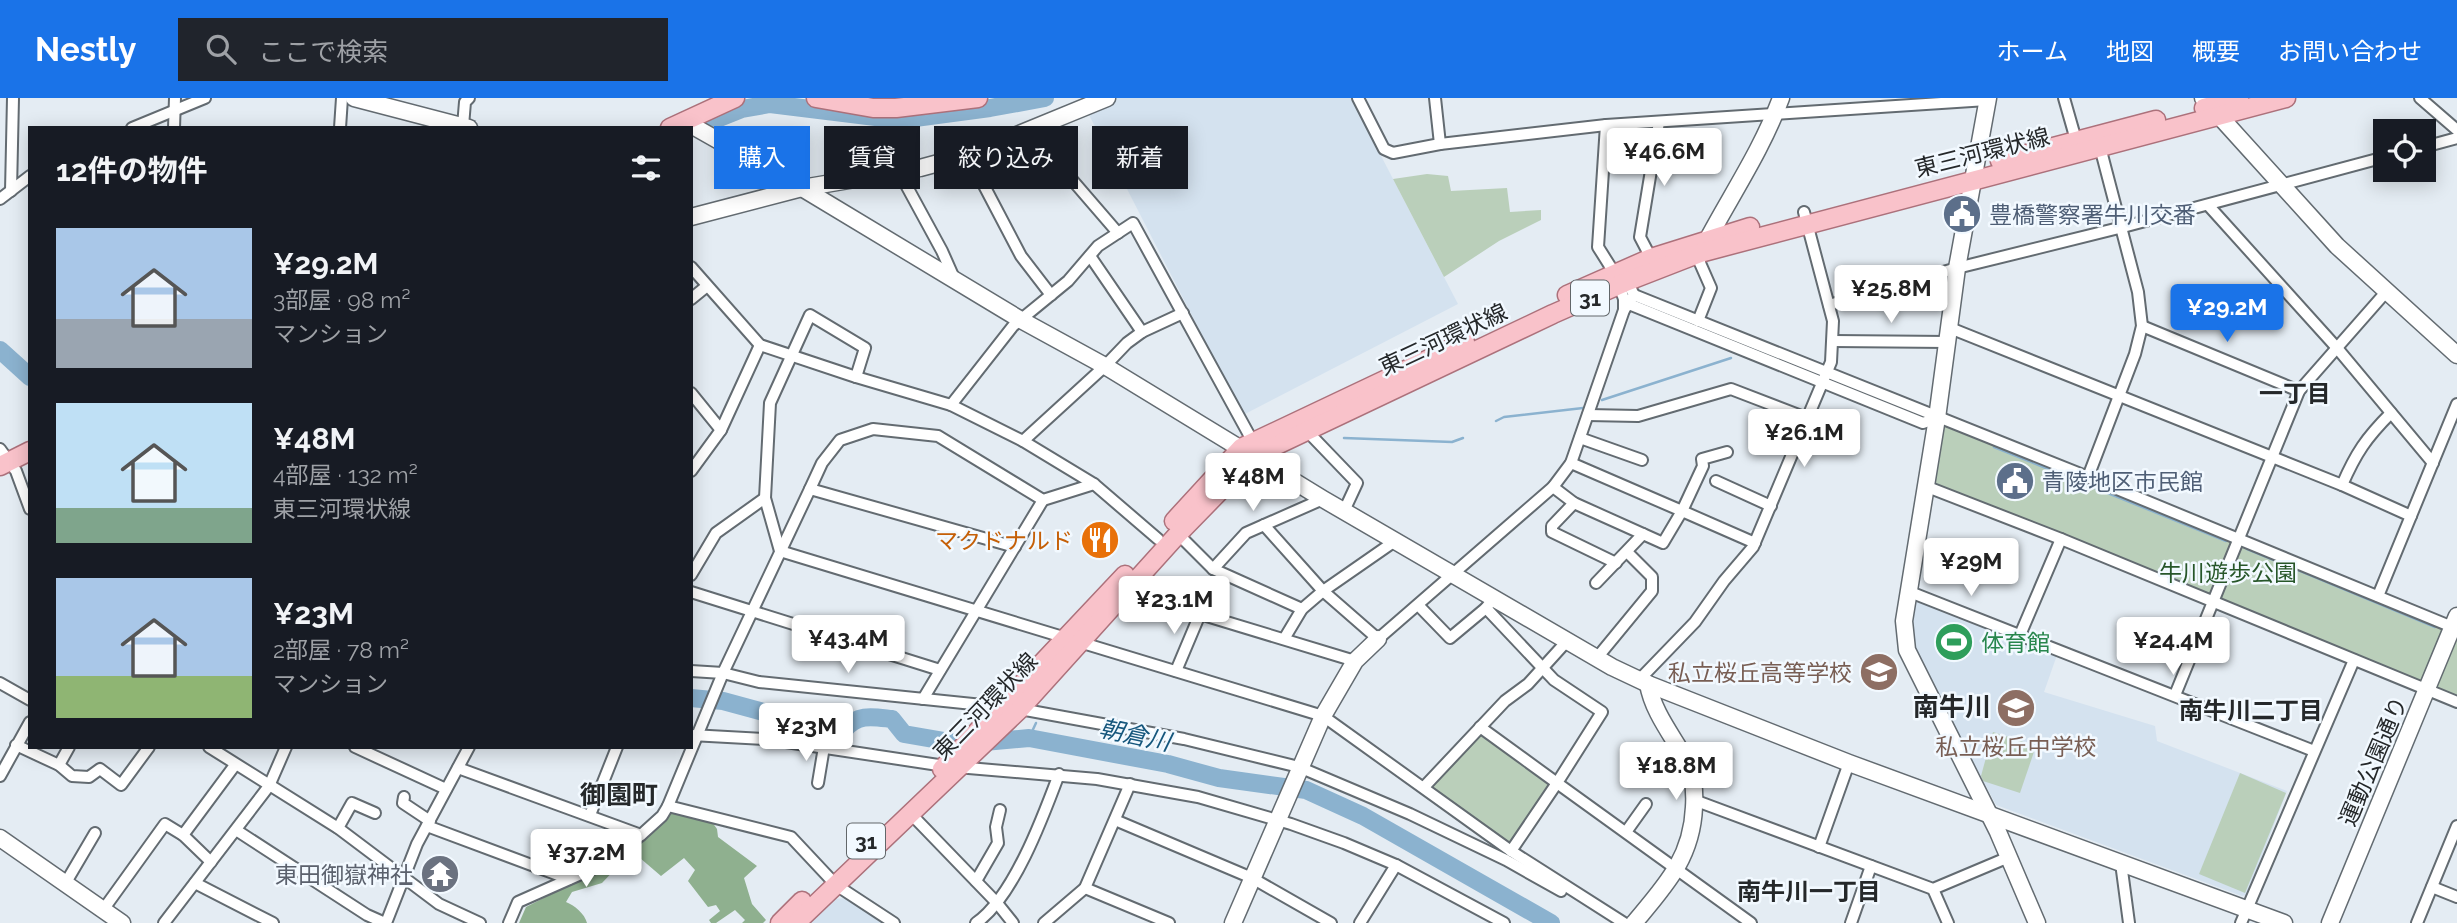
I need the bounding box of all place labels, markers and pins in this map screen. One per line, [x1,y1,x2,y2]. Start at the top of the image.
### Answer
pin: ¥46.6M [1607,129,1721,188]
public building icon: 豊橋警察署牛川交番 [1941,193,1983,235]
place label: 豊橋警察署牛川交番 [1989,201,2196,228]
pin: ¥25.8M [1834,266,1948,325]
pin: ¥29.2M [2170,285,2284,344]
pin: ¥26.1M [1747,410,1861,469]
pin: ¥48M [1212,454,1294,513]
public building icon: 青陵地区市民館 [1994,460,2036,502]
place label: 青陵地区市民館 [2042,468,2203,495]
restaurant icon: マクドナルド [1079,519,1121,561]
place label: マクドナルド [935,527,1073,554]
pin: ¥29M [1930,538,2012,598]
pin: ¥23.1M [1117,576,1231,636]
pin: ¥43.4M [791,616,905,675]
pin: ¥24.4M [2116,618,2230,677]
sports icon: 体育館 [1933,621,1975,663]
place label: 体育館 [1981,629,2050,656]
school or university icon: 私立桜丘高等学校 [1858,651,1900,693]
place label: 私立桜丘高等学校 [1668,659,1852,686]
school or university icon: 私立桜丘中学校 [1995,687,2037,729]
pin: ¥23M [765,704,847,763]
place label: 私立桜丘中学校 [1936,733,2097,760]
pin: ¥18.8M [1619,742,1733,802]
pin: ¥37.2M [529,830,643,889]
temple icon: 東田御嶽神社 [419,853,461,895]
place label: 東田御嶽神社 [275,861,413,888]

